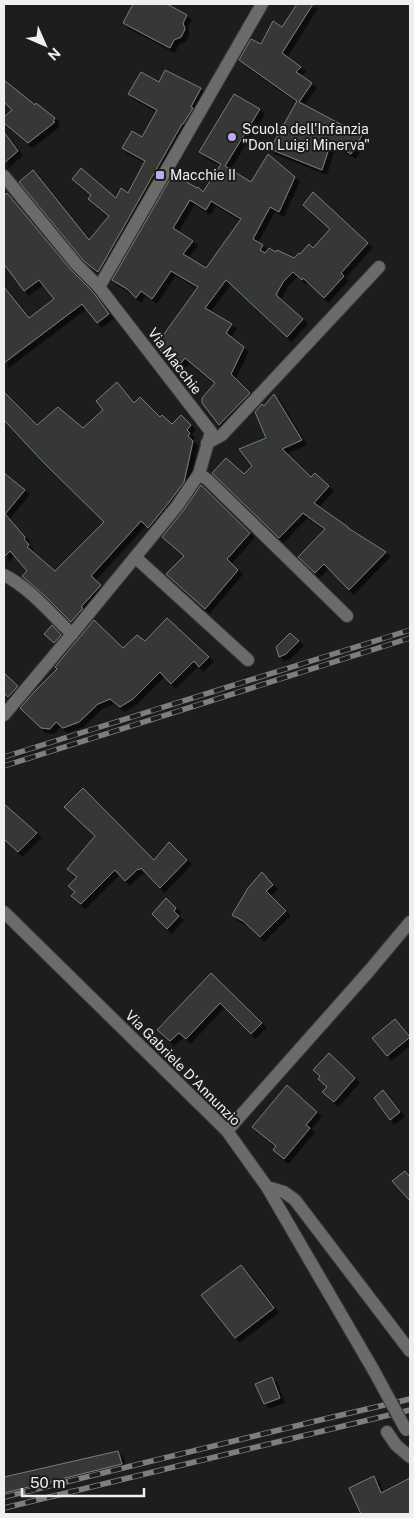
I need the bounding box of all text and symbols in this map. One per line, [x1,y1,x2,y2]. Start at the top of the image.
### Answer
north arrow [20,20,70,70]
text: N [45,45,64,64]
place label: Scuola dell'Infanzia "Don Luigi Minerva" [242,121,370,153]
marker: Scuola dell'Infanzia "Don Luigi Minerva" [226,131,238,143]
place label: Macchie II [170,167,236,183]
marker: Macchie II [154,169,166,181]
street label: Via Macchie [145,325,205,397]
street label: Via Gabriele D'Annunzio [122,1007,244,1129]
scale bar [22,1466,145,1498]
text: 50 m [30,1474,65,1491]

